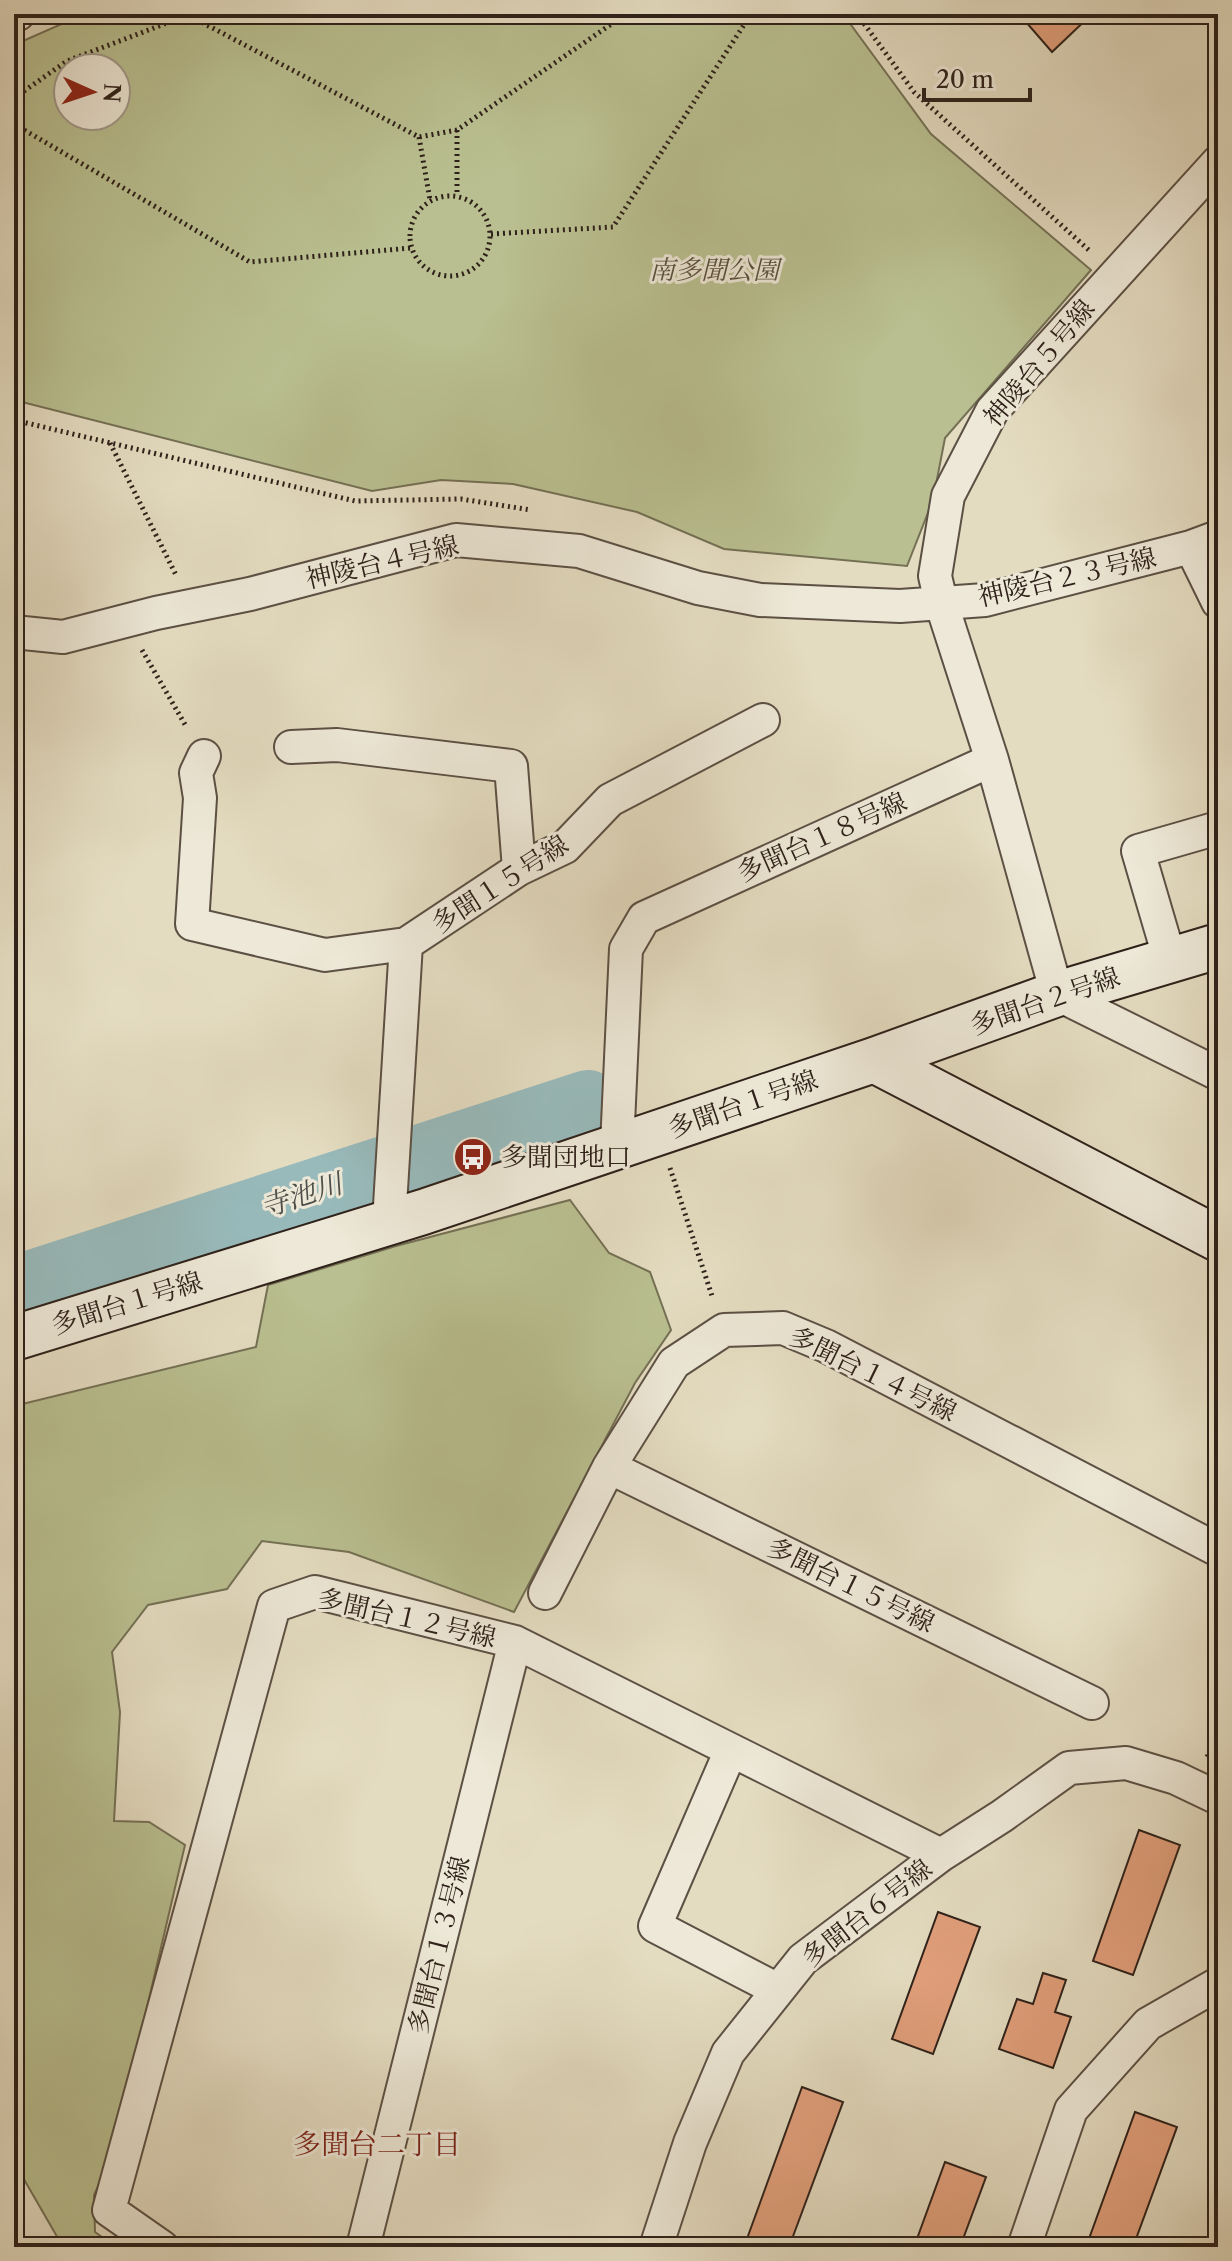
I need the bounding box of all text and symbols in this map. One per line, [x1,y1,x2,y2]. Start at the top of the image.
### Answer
north arrow [52,52,132,132]
scale bar [924,52,1030,102]
text: 20 m [936,65,994,94]
text: N [97,83,125,103]
park label: 南多聞公園 [649,254,783,286]
street label: 神陵台５号線 [977,293,1101,433]
street label: 神陵台４号線 [302,529,462,595]
street label: 神陵台２３号線 [975,541,1159,613]
street label: 多聞台１８号線 [732,785,912,889]
street label: 多聞１５号線 [426,828,574,940]
street label: 多聞台２号線 [966,960,1124,1042]
street label: 多聞台１号線 [664,1063,822,1145]
bus stop icon: 多聞団地口 [452,1136,494,1178]
place label: 多聞団地口 [501,1141,631,1173]
water label: 寺池川 [256,1165,349,1224]
street label: 多聞台１号線 [48,1265,206,1341]
street label: 多聞台１４号線 [784,1320,962,1428]
street label: 多聞台１５号線 [762,1531,940,1639]
street label: 多聞台１２号線 [315,1582,499,1654]
street label: 多聞台６号線 [796,1852,938,1974]
street label: 多聞台１３号線 [401,1853,477,2037]
district label: 多聞台二丁目 [293,2127,461,2161]

